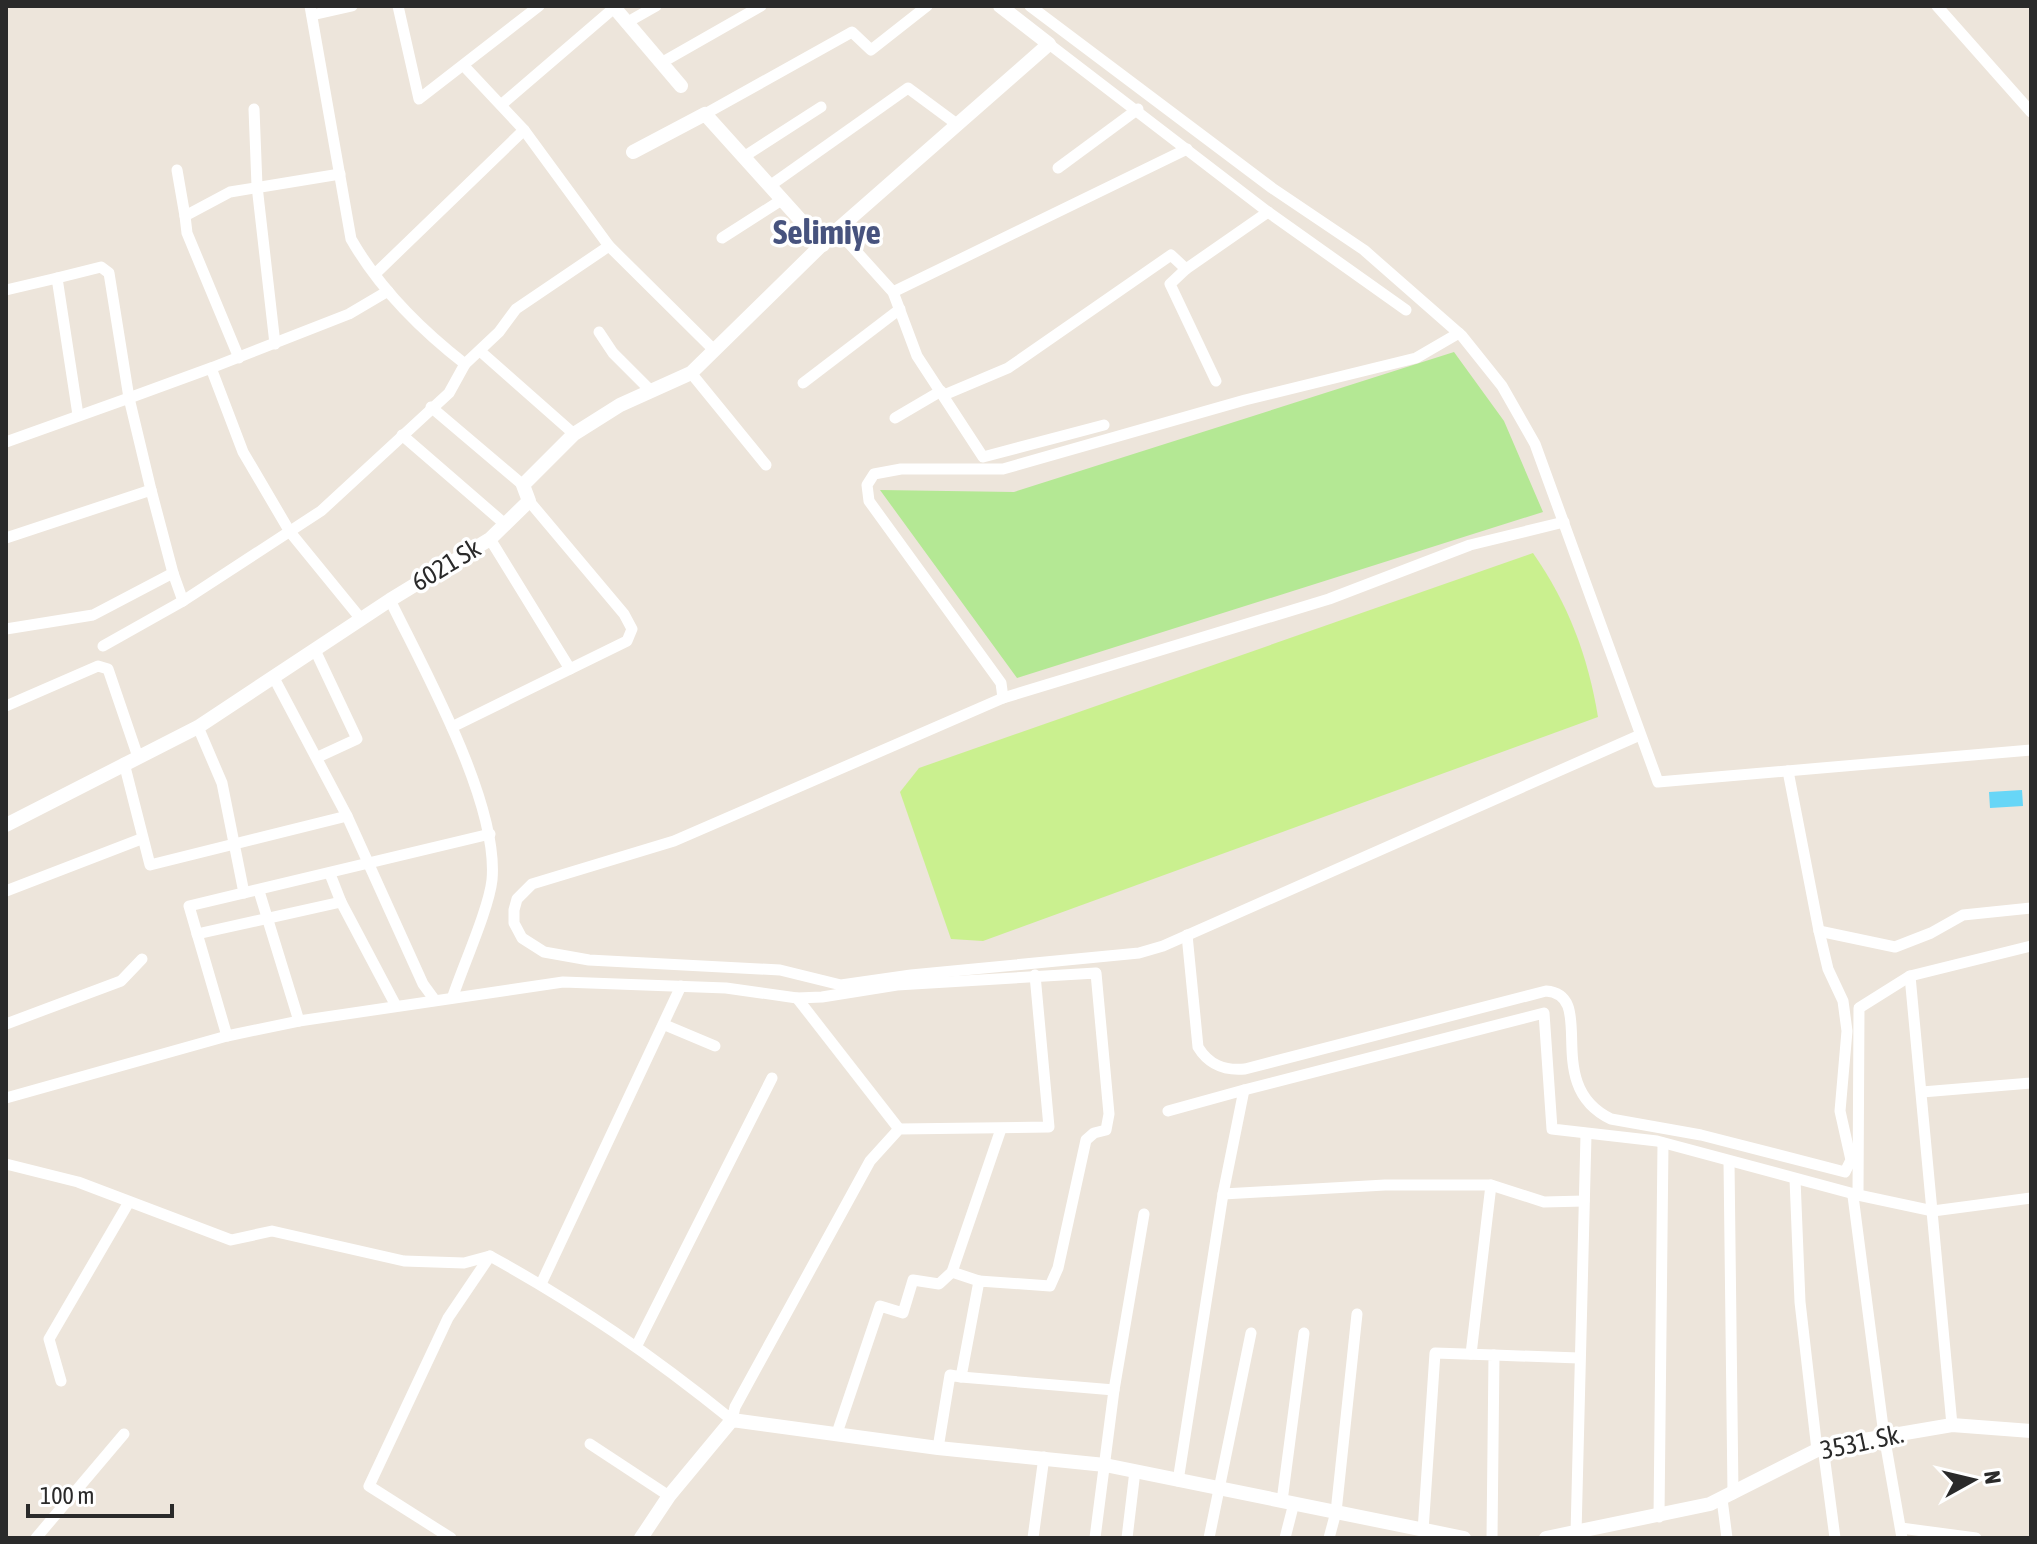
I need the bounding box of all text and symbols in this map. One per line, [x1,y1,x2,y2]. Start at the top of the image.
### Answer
district label: Selimiye [773,212,881,251]
street label: 6021 Sk [406,533,486,597]
street label: 3531. Sk. [1818,1419,1906,1465]
north arrow [1933,1440,2013,1520]
scale bar [28,1468,172,1518]
text: N [1979,1469,2007,1485]
text: 100 m [40,1482,94,1509]

